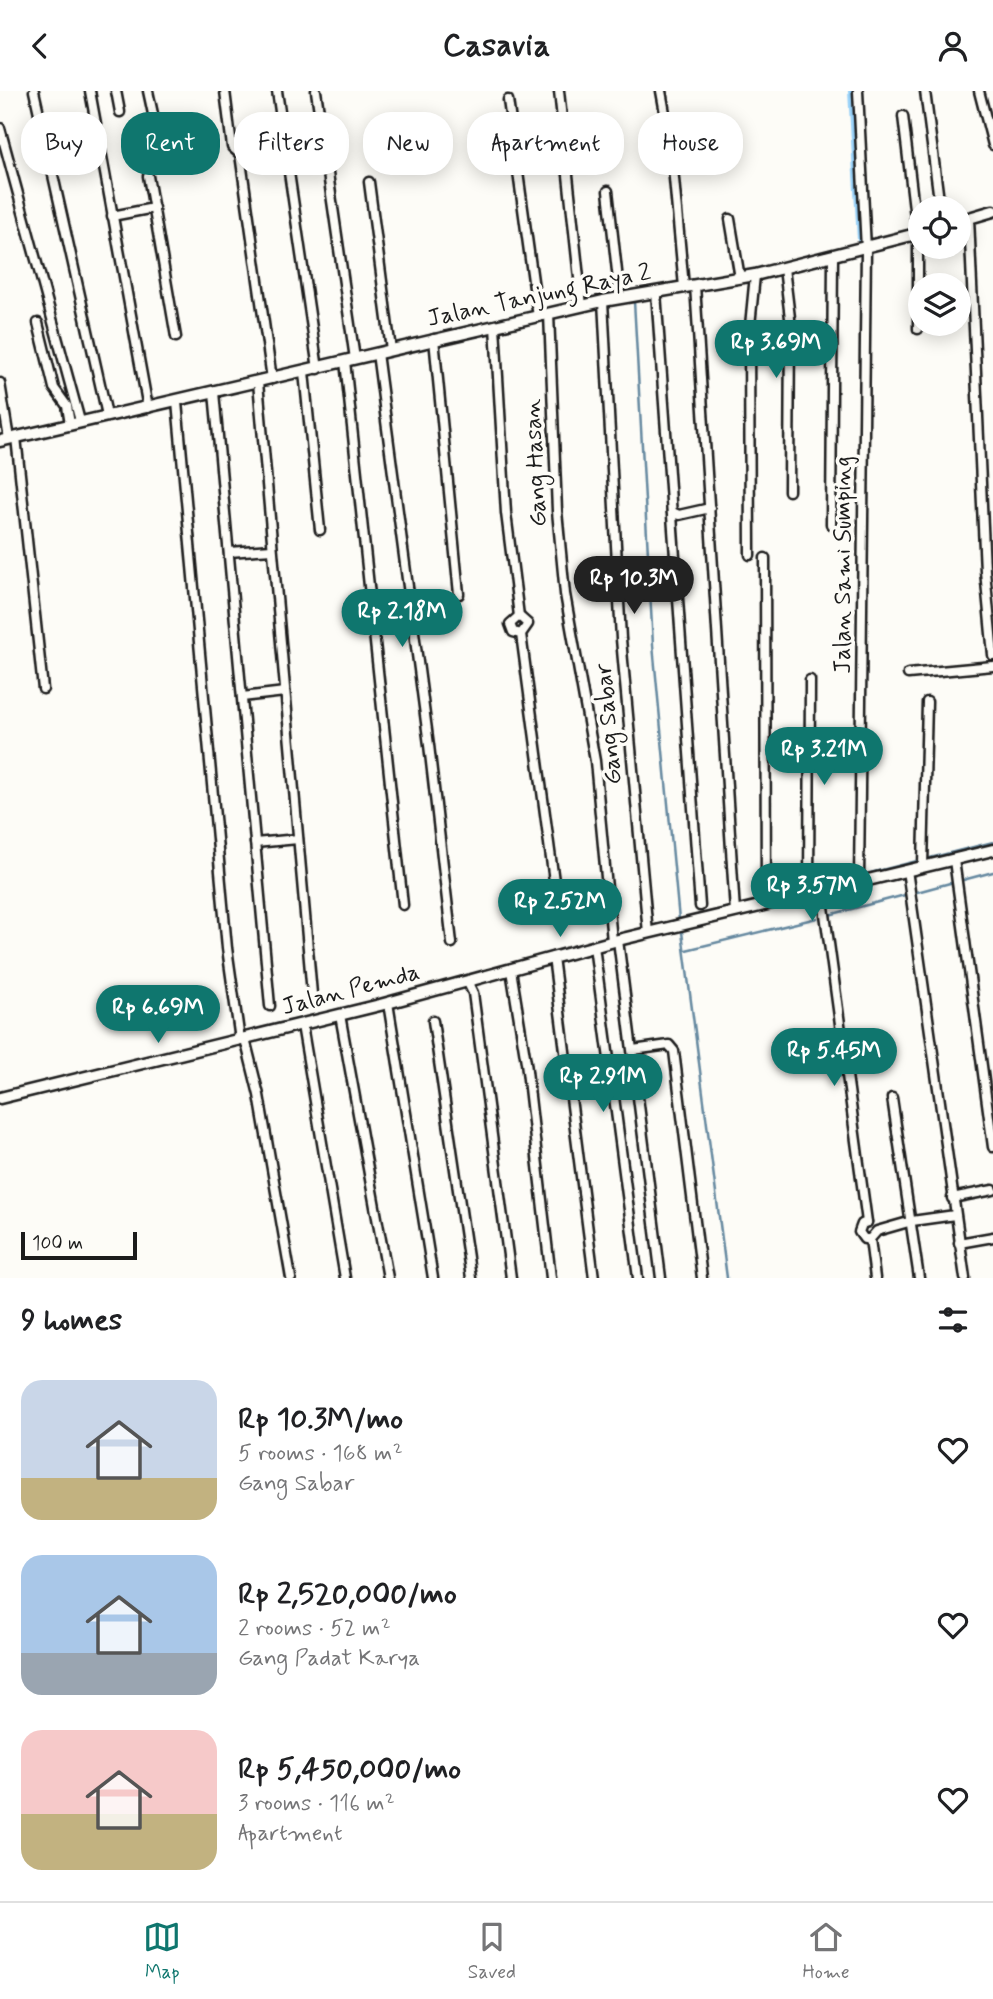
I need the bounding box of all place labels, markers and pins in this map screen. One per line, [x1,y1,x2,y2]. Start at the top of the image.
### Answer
pin: Rp 3.69M [704,321,848,380]
pin: Rp 10.3M [562,557,706,616]
pin: Rp 2.18M [330,589,474,649]
pin: Rp 3.21M [752,727,896,787]
pin: Rp 3.57M [740,863,884,923]
pin: Rp 2.52M [488,879,632,939]
pin: Rp 6.69M [86,985,230,1045]
pin: Rp 5.45M [762,1028,906,1088]
pin: Rp 2.91M [531,1055,675,1114]

